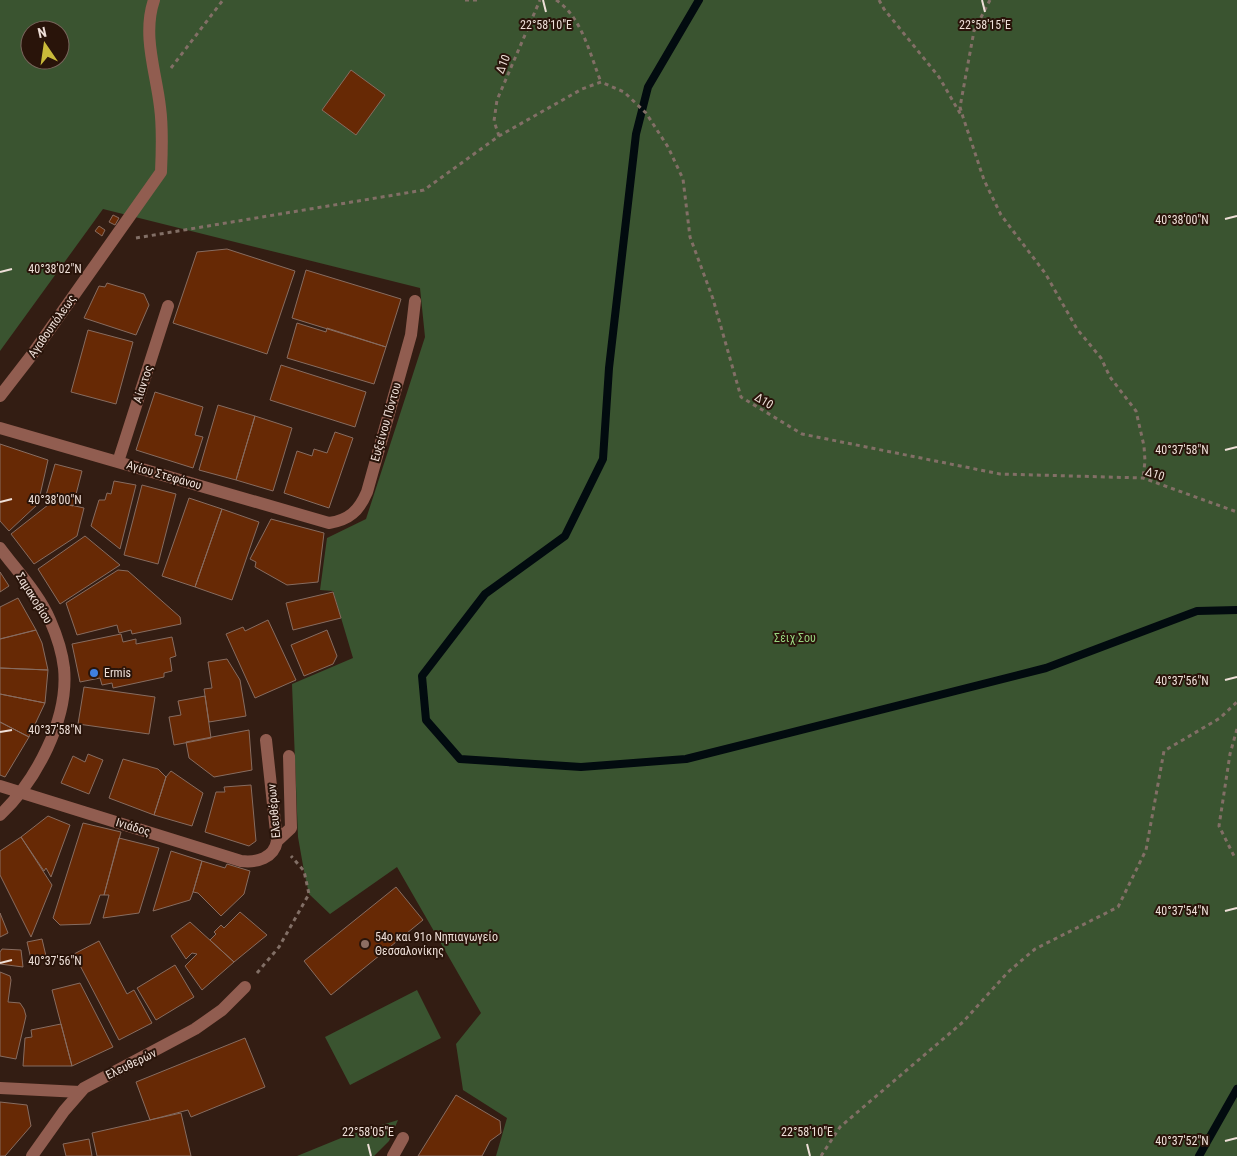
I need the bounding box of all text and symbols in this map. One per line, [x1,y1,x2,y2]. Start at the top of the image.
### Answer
text: 22°58'10"E [520,18,572,32]
text: 22°58'15"E [959,18,1011,32]
north arrow [20,20,70,70]
text: N [36,24,48,41]
street label: Δ10 [493,52,513,76]
text: 40°38'00"N [1155,213,1209,227]
text: 40°38'02"N [28,262,82,276]
street label: Αγαθουπόλεως [25,292,79,360]
street label: Αίαντος [130,363,156,405]
street label: Ευξείνου Πόντου [368,381,405,463]
street label: Δ10 [752,390,776,412]
text: 40°37'58"N [1155,443,1209,457]
street label: Αγίου Στεφάνου [125,458,203,492]
street label: Δ10 [1144,464,1166,484]
text: 40°38'00"N [28,493,82,507]
street label: Σαμακοβίου [13,570,55,626]
park label: Σέιχ Σου [774,631,816,645]
place label: Ermis [104,666,131,680]
marker: Ermis [88,667,100,679]
text: 40°37'56"N [1155,674,1209,688]
text: 40°37'58"N [28,723,82,737]
street label: Ελευθέρων [265,783,283,839]
street label: Ινιάδος [114,815,152,839]
text: 40°37'54"N [1155,904,1209,918]
place label: 54ο και 91ο Νηπιαγωγείο Θεσσαλονίκης [375,930,498,958]
marker: 54ο και 91ο Νηπιαγωγείο Θεσσαλονίκης [359,938,371,950]
text: 40°37'56"N [28,954,82,968]
street label: Ελευθερών [103,1046,159,1082]
text: 22°58'05"E [342,1125,394,1139]
text: 22°58'10"E [781,1125,833,1139]
text: 40°37'52"N [1155,1134,1209,1148]

